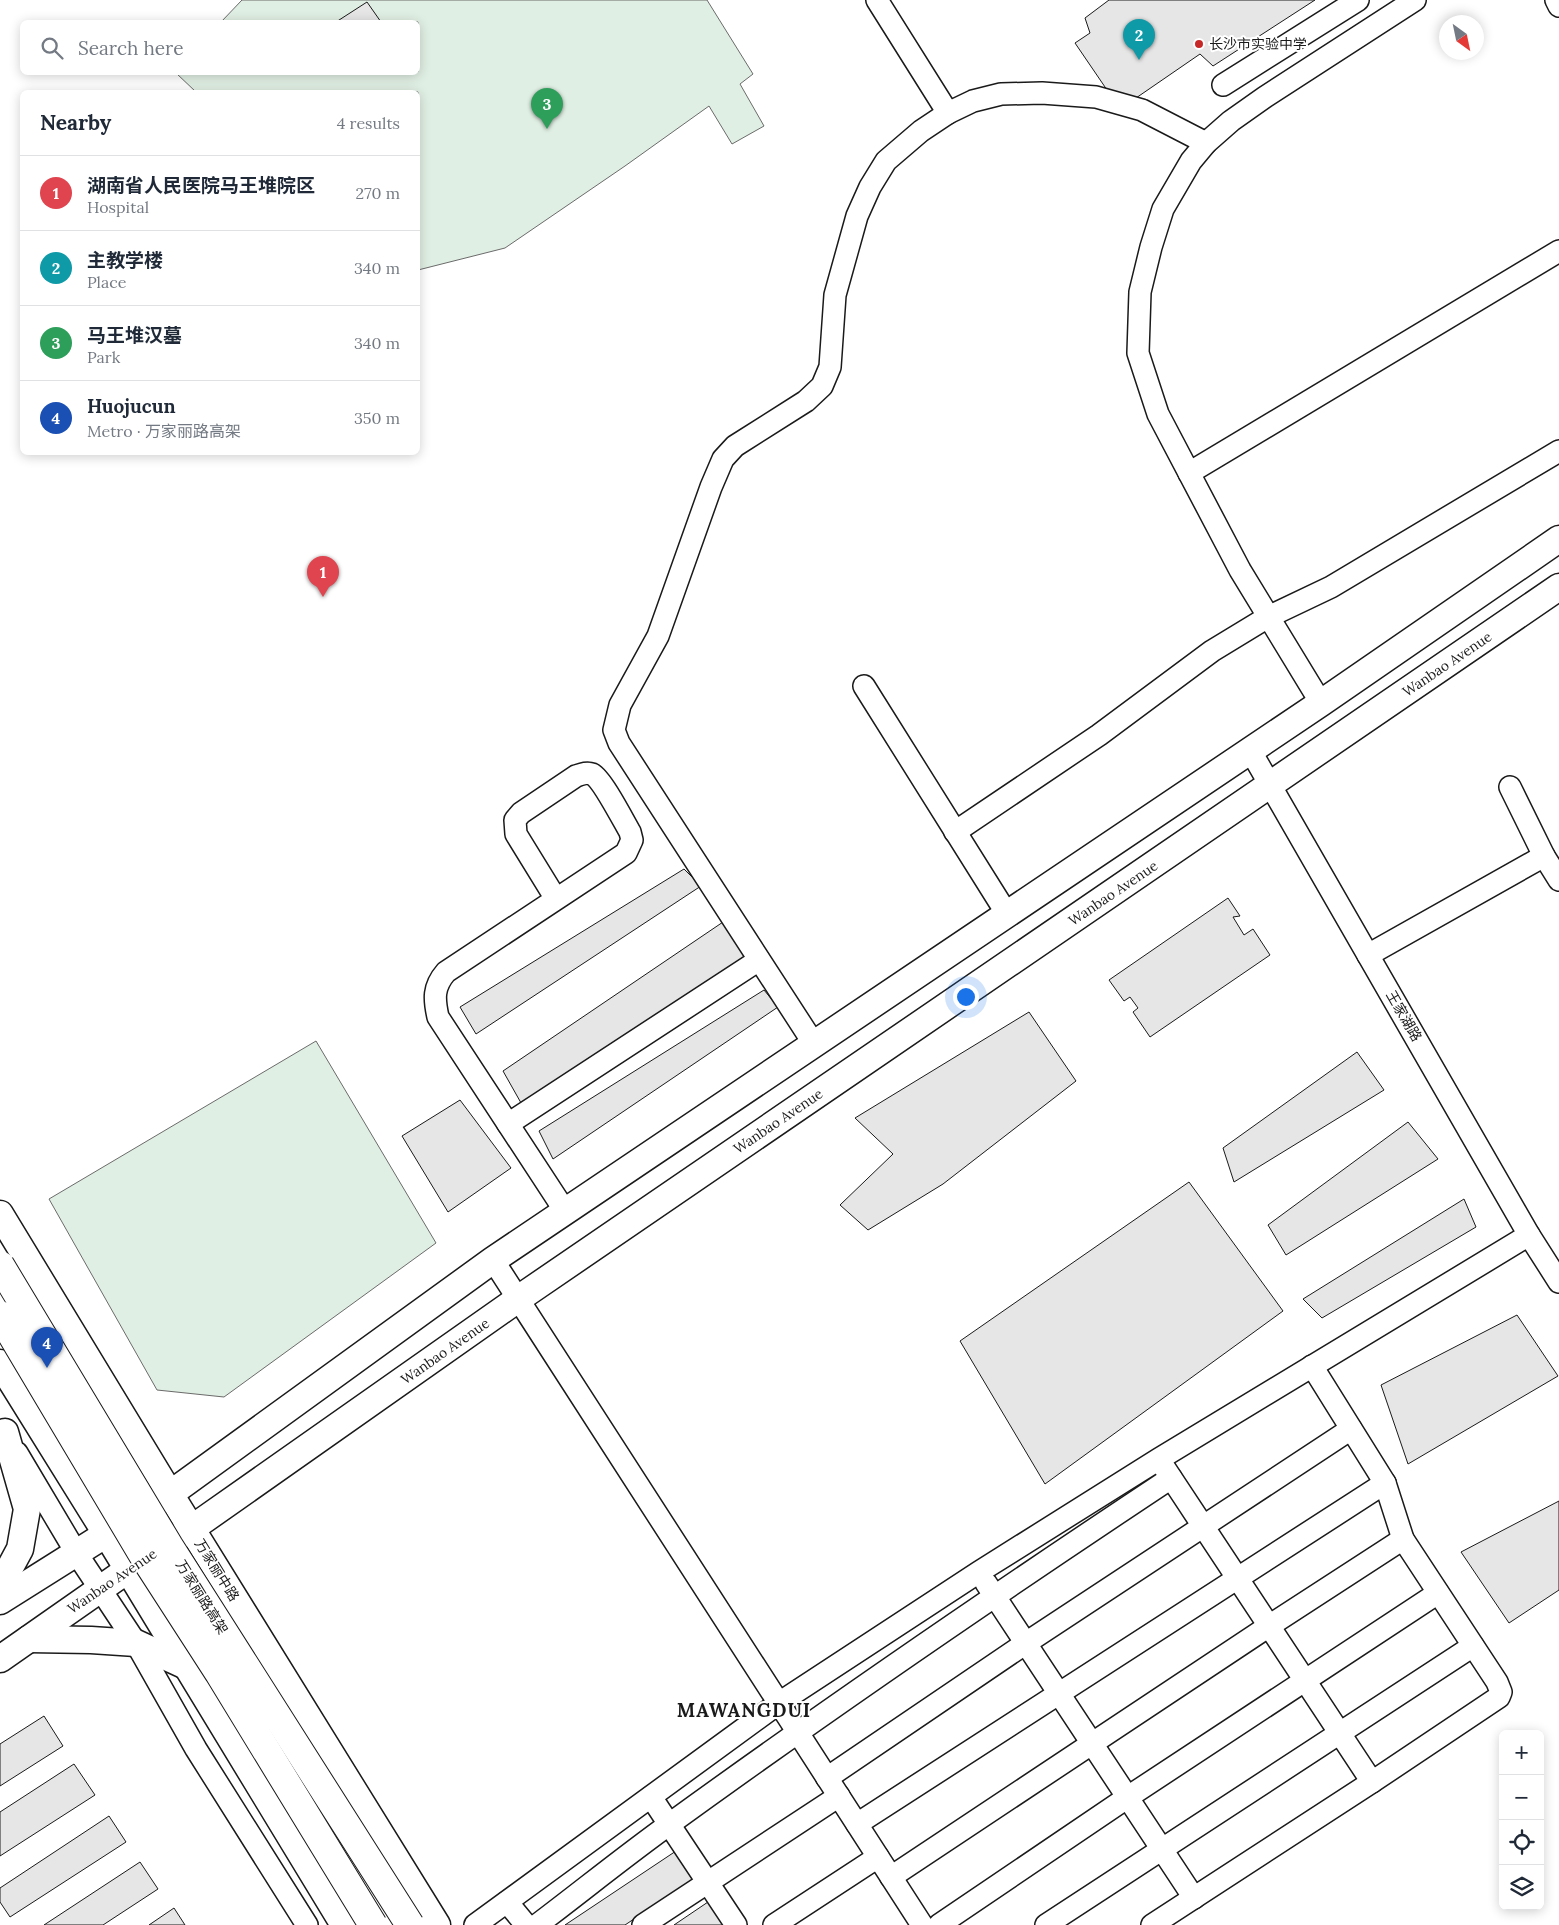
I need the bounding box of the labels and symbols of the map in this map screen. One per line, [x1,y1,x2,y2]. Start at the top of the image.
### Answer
north arrow [1439,15,1484,60]
pin: 2 [1123,19,1155,60]
place label: 长沙市实验中学 [1209,35,1307,53]
marker: 长沙市实验中学 [1193,38,1205,50]
pin: 3 [531,88,563,129]
pin: 1 [307,556,339,597]
street label: Wanbao Avenue [1399,627,1495,701]
street label: Wanbao Avenue [1065,856,1161,930]
your location [953,984,979,1010]
street label: 王家湖路 [1382,987,1426,1045]
street label: Wanbao Avenue [730,1084,826,1158]
street label: Wanbao Avenue [397,1314,493,1388]
pin: 4 [31,1327,63,1368]
street label: 万家丽中路 [191,1536,243,1604]
street label: Wanbao Avenue [64,1544,160,1618]
street label: 万家丽路高架 [172,1557,232,1637]
district label: MAWANGDUI [677,1698,811,1722]

